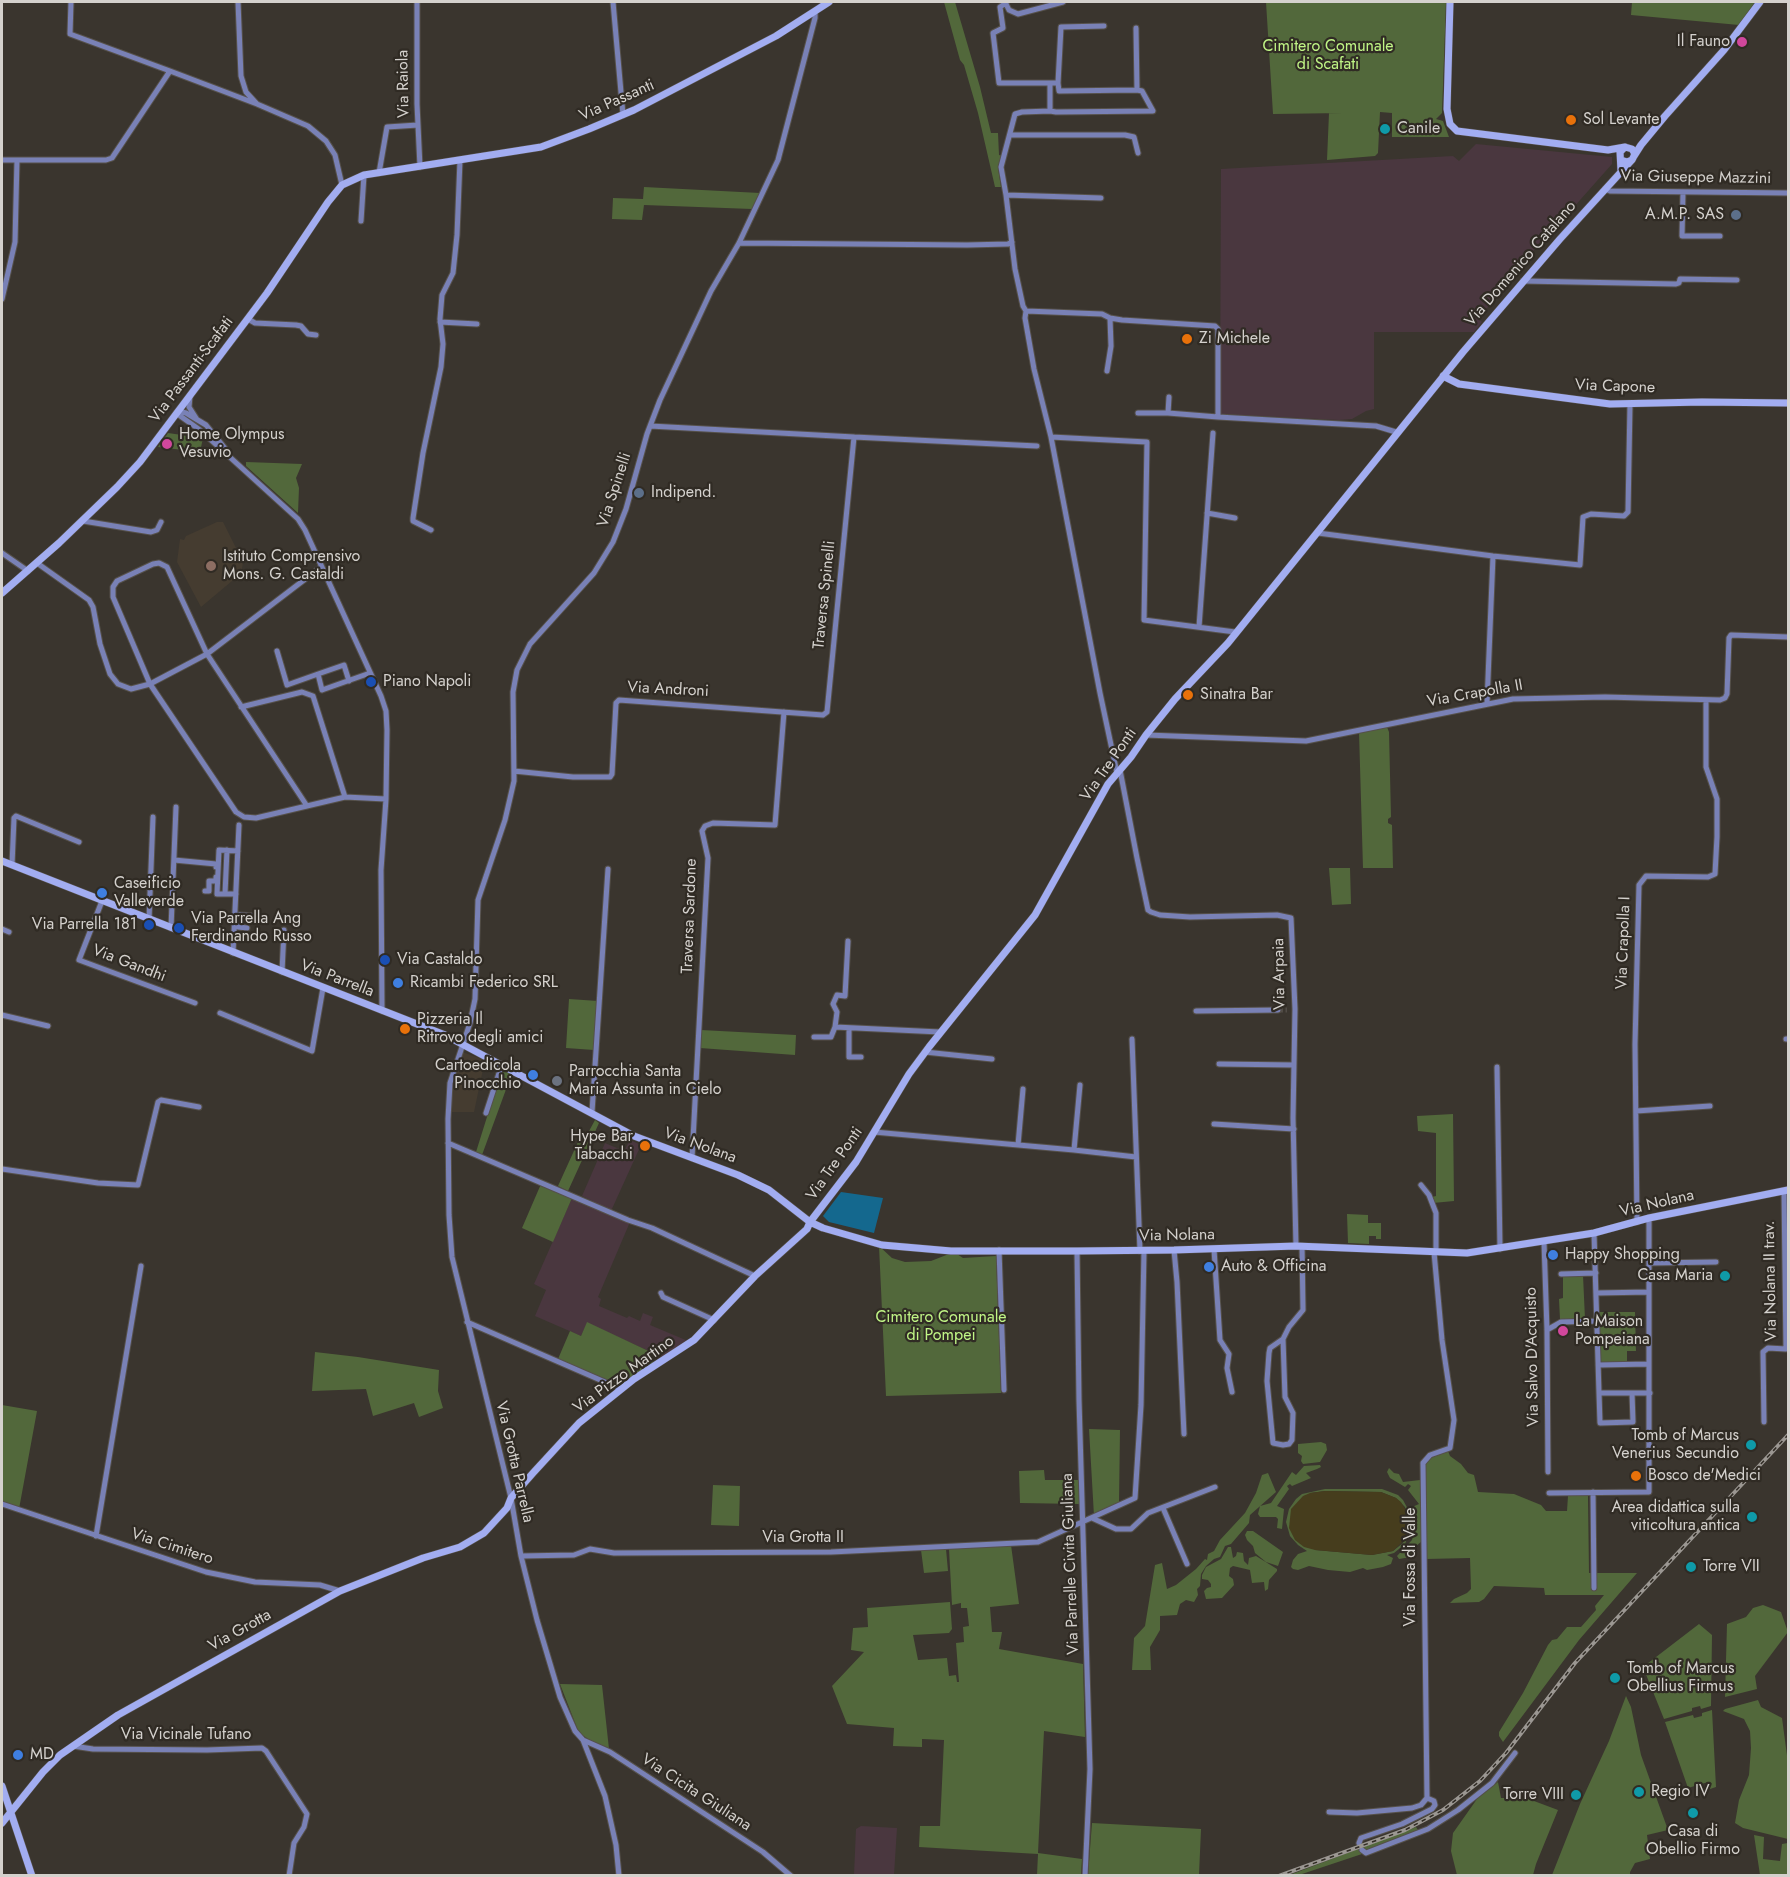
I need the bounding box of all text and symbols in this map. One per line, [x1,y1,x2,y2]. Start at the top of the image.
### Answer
place label: Il Fauno [1677,32,1730,52]
marker: Il Fauno [1735,35,1749,49]
park label: Cimitero Comunale di Scafati [1262,37,1394,75]
street label: Via Raiola [394,50,414,118]
street label: Via Passanti [576,76,658,126]
place label: Sol Levante [1583,110,1659,130]
marker: Sol Levante [1564,113,1578,127]
place label: Canile [1397,119,1440,139]
marker: Canile [1378,122,1392,136]
street label: Via Giuseppe Mazzini [1620,167,1772,189]
street label: Via Domenico Catalano [1461,197,1581,331]
place label: A.M.P. SAS [1645,205,1724,225]
marker: A.M.P. SAS [1729,208,1743,222]
street label: Via Passanti-Scafati [146,313,238,427]
place label: Zi Michele [1199,329,1270,349]
marker: Zi Michele [1180,332,1194,346]
street label: Via Capone [1575,376,1655,398]
place label: Home Olympus Vesuvio [179,425,285,463]
marker: Home Olympus Vesuvio [160,437,174,451]
street label: Via Spinelli [594,450,636,530]
place label: Indipend. [651,483,716,503]
marker: Indipend. [632,486,646,500]
street label: Traversa Spinelli [810,540,840,650]
place label: Istituto Comprensivo Mons. G. Castaldi [223,547,360,585]
marker: Istituto Comprensivo Mons. G. Castaldi [204,559,218,573]
place label: Piano Napoli [383,672,471,692]
marker: Piano Napoli [364,675,378,689]
street label: Via Crapolla II [1426,676,1524,712]
street label: Via Androni [627,678,709,702]
place label: Sinatra Bar [1200,685,1273,705]
marker: Sinatra Bar [1181,688,1195,702]
street label: Via Tre Ponti [1077,725,1141,805]
street label: Traversa Sardone [678,858,702,974]
place label: Caseificio Valleverde [114,874,184,912]
marker: Caseificio Valleverde [95,886,109,900]
street label: Via Crapolla I [1613,896,1635,990]
place label: Via Parrella Ang Ferdinando Russo [191,909,312,947]
place label: Via Parrella 181 [32,915,137,935]
marker: Via Parrella 181 [142,918,156,932]
marker: Via Parrella Ang Ferdinando Russo [172,921,186,935]
street label: Via Arpaia [1270,938,1290,1010]
street label: Via Gandhi [89,941,169,987]
place label: Via Castaldo [397,950,482,970]
marker: Via Castaldo [378,953,392,967]
street label: Via Parrella [298,956,376,1002]
place label: Ricambi Federico SRL [410,973,558,993]
marker: Ricambi Federico SRL [391,976,405,990]
place label: Pizzeria Il Ritrovo degli amici [417,1010,543,1048]
marker: Pizzeria Il Ritrovo degli amici [398,1022,412,1036]
place label: Cartoedicola Pinocchio [435,1056,521,1094]
place label: Parrocchia Santa Maria Assunta in Cielo [569,1062,722,1100]
marker: Cartoedicola Pinocchio [526,1068,540,1082]
marker: Parrocchia Santa Maria Assunta in Cielo [550,1074,564,1088]
street label: Via Nolana [661,1124,739,1168]
street label: Via Tre Ponti [803,1124,867,1204]
place label: Hype Bar Tabacchi [570,1127,633,1165]
marker: Hype Bar Tabacchi [638,1139,652,1153]
street label: Via Nolana [1618,1186,1696,1222]
street label: Via Nolana II trav. [1760,1220,1782,1342]
street label: Via Nolana [1139,1226,1215,1246]
place label: Happy Shopping [1565,1245,1680,1265]
marker: Happy Shopping [1546,1248,1560,1262]
place label: Auto & Officina [1221,1257,1326,1277]
marker: Auto & Officina [1202,1260,1216,1274]
place label: Casa Maria [1637,1266,1713,1286]
marker: Casa Maria [1718,1269,1732,1283]
street label: Via Salvo D'Acquisto [1522,1287,1544,1427]
park label: Cimitero Comunale di Pompei [875,1308,1007,1346]
place label: La Maison Pompeiana [1575,1312,1650,1350]
marker: La Maison Pompeiana [1556,1324,1570,1338]
street label: Via Pizzo Martino [570,1332,678,1418]
street label: Via Grotta Parrella [491,1400,537,1524]
place label: Tomb of Marcus Venerius Secundio [1612,1426,1739,1464]
marker: Tomb of Marcus Venerius Secundio [1744,1438,1758,1452]
place label: Bosco de'Medici [1648,1466,1761,1486]
marker: Bosco de'Medici [1629,1469,1643,1483]
street label: Via Parrelle Civita Giuliana [1058,1473,1084,1655]
place label: Area didattica sulla viticoltura antica [1611,1498,1740,1536]
street label: Via Fossa di Valle [1401,1507,1421,1627]
marker: Area didattica sulla viticoltura antica [1745,1510,1759,1524]
street label: Via Cimitero [129,1525,215,1569]
street label: Via Grotta II [762,1528,844,1548]
place label: Torre VII [1703,1557,1760,1577]
marker: Torre VII [1684,1560,1698,1574]
street label: Via Grotta [205,1606,275,1656]
place label: Tomb of Marcus Obellius Firmus [1627,1659,1734,1697]
marker: Tomb of Marcus Obellius Firmus [1608,1671,1622,1685]
street label: Via Vicinale Tufano [121,1725,251,1745]
place label: MD [30,1745,54,1765]
marker: MD [11,1748,25,1762]
street label: Via Cicita Giuliana [637,1750,755,1836]
place label: Regio IV [1651,1782,1709,1802]
place label: Torre VIII [1503,1785,1564,1805]
marker: Regio IV [1632,1785,1646,1799]
marker: Torre VIII [1569,1788,1583,1802]
marker: Casa di Obellio Firmo [1686,1806,1700,1820]
place label: Casa di Obellio Firmo [1646,1822,1740,1860]

